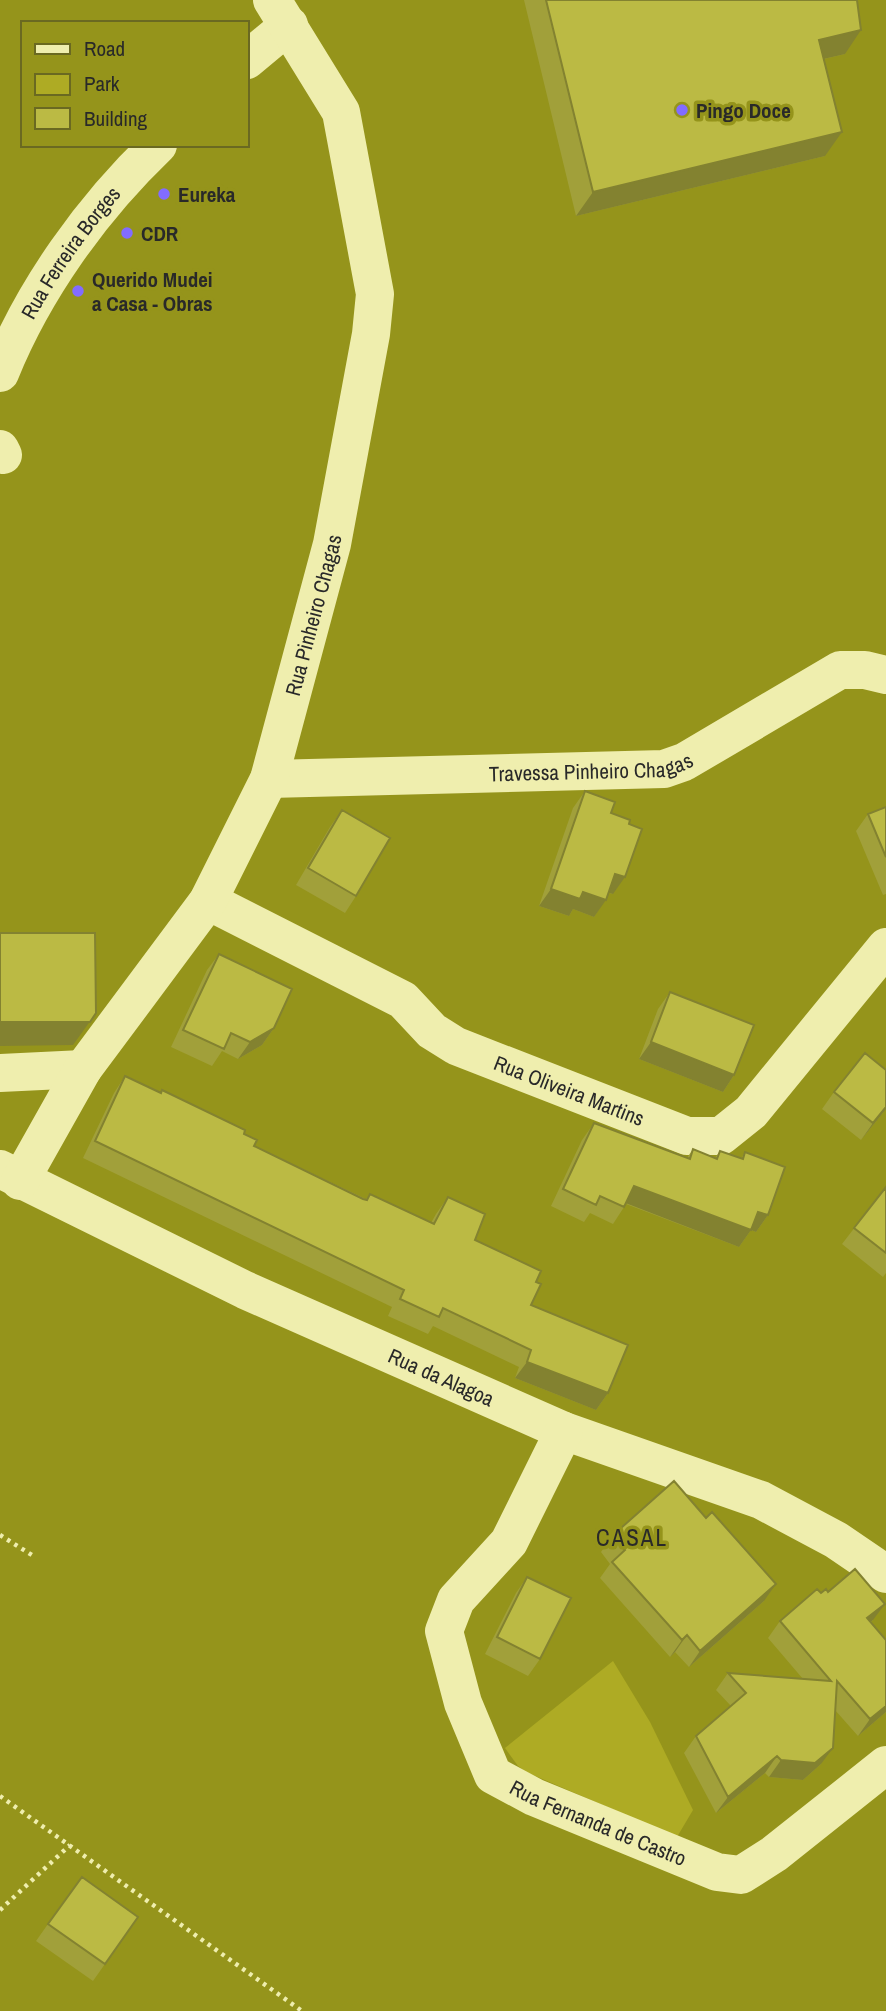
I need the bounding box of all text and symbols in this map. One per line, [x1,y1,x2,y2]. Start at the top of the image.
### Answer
legend [21,21,248,147]
text: Road [84,34,125,63]
text: Park [84,69,120,98]
place label: Pingo Doce [696,96,791,125]
marker: Pingo Doce [674,102,690,118]
text: Building [84,104,148,133]
street label: Rua Ferreira Borges [14,180,127,324]
place label: Eureka [178,180,236,209]
marker: Eureka [156,186,172,202]
place label: CDR [141,219,179,248]
marker: CDR [119,225,135,241]
place label: Querido Mudei a Casa - Obras [92,265,213,318]
marker: Querido Mudei a Casa - Obras [70,283,86,299]
street label: Rua Pinheiro Chagas [277,532,348,699]
street label: Travessa Pinheiro Chagas [488,746,698,788]
street label: Rua Oliveira Martins [490,1048,649,1132]
street label: Rua da Alagoa [384,1341,499,1413]
district label: CASAL [596,1522,668,1553]
street label: Rua Fernanda de Castro [505,1772,691,1872]

